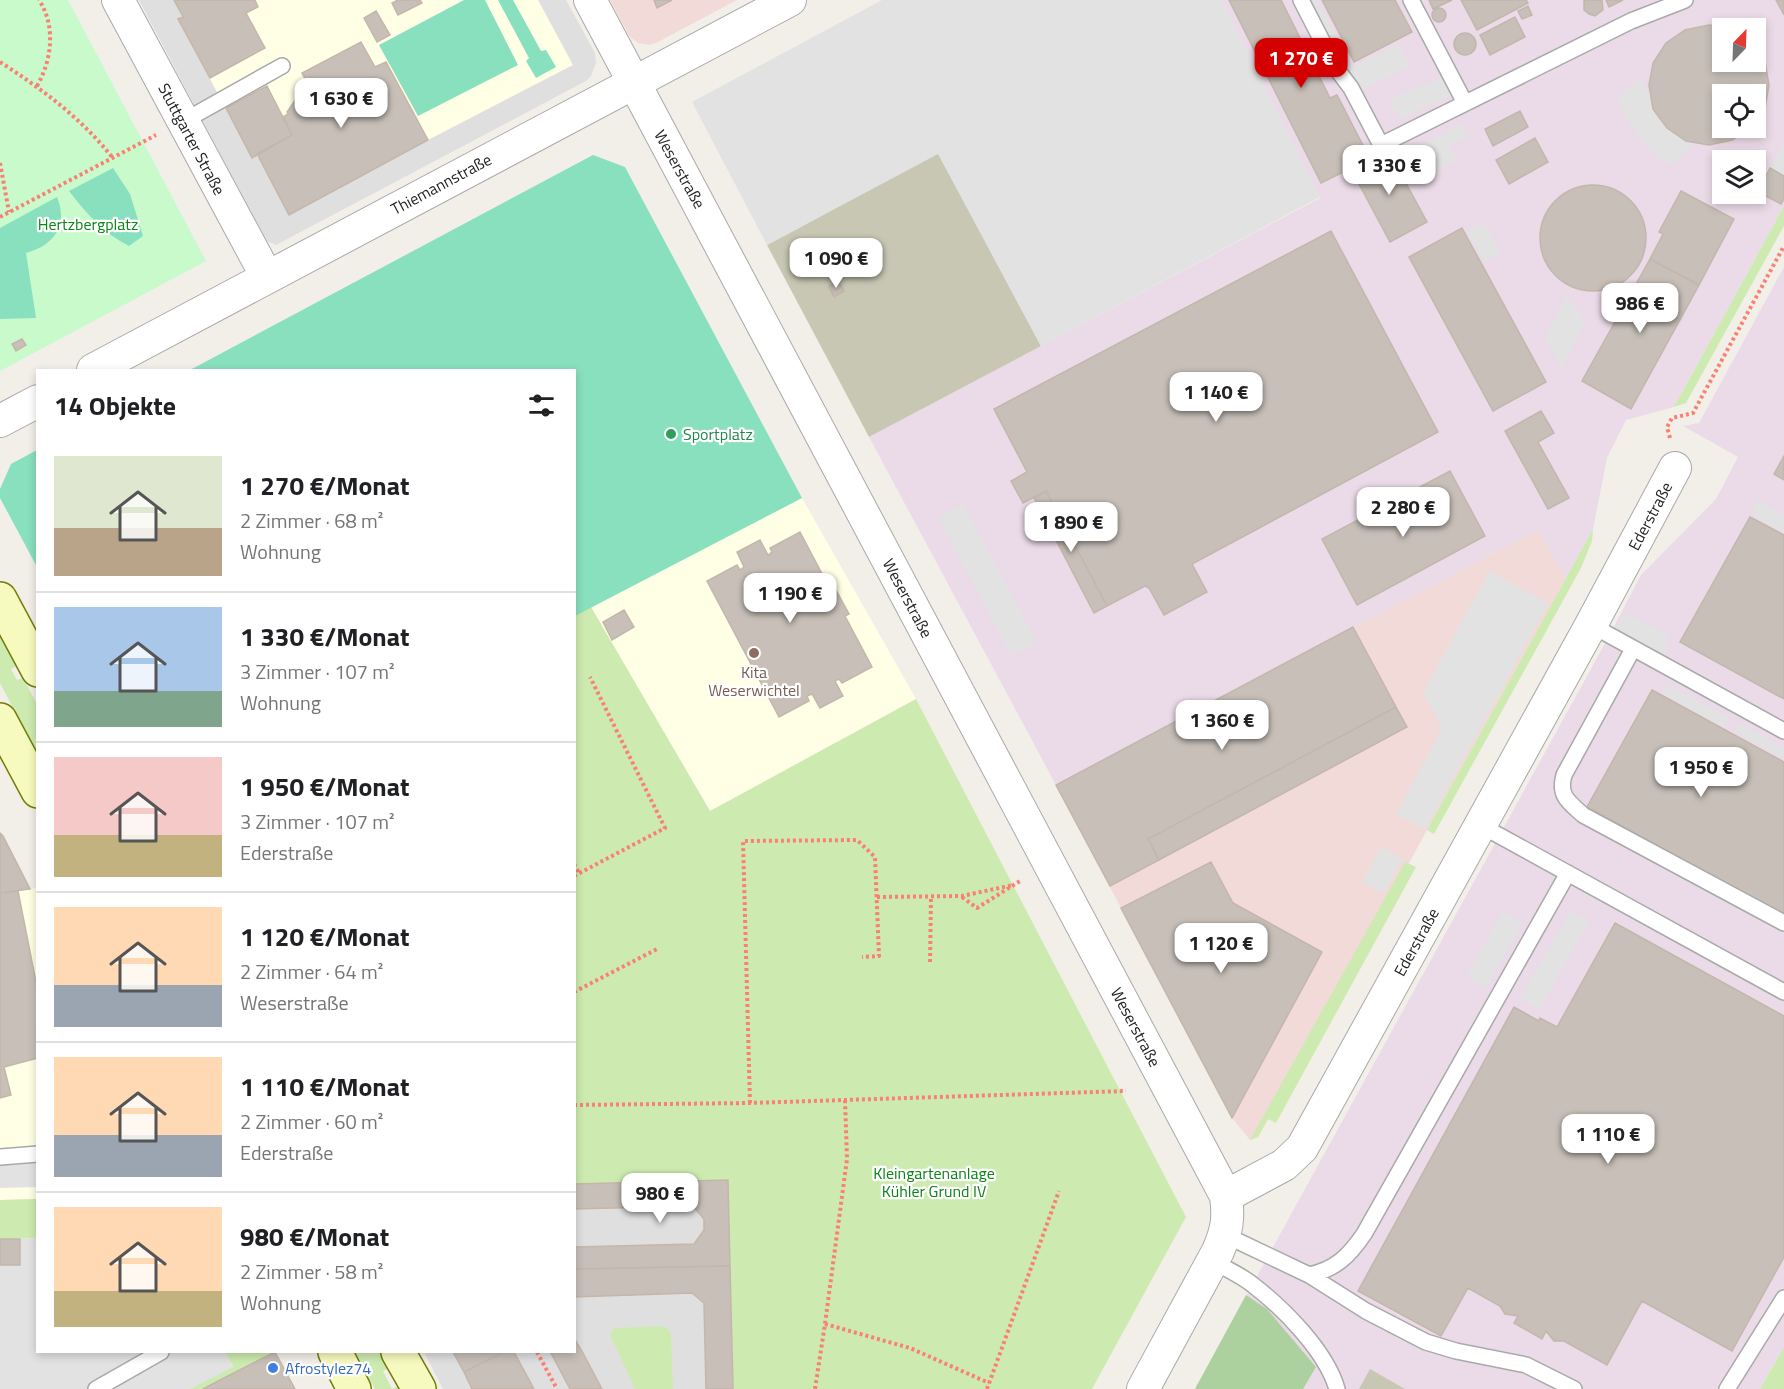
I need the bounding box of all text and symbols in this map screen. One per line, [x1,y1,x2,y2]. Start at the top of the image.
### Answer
north arrow [1712,18,1766,72]
map controls [1712,18,1766,204]
pin: 1 270 € [1246,38,1356,89]
text: 1 270 € [1269,42,1333,73]
pin: 1 630 € [286,78,396,129]
street label: Stuttgarter Straße [152,79,232,199]
text: 1 630 € [309,82,373,113]
button: locate [1712,84,1766,138]
street label: Weserstraße [648,125,712,213]
pin: 1 330 € [1334,145,1444,196]
street label: Thiemannstraße [386,147,496,221]
text: 1 330 € [1357,149,1421,180]
button: layers [1712,150,1766,204]
park label: Hertzbergplatz [38,212,138,236]
pin: 1 090 € [781,238,891,289]
text: 1 090 € [804,242,868,273]
pin: 986 € [1598,283,1682,334]
text: 986 € [1615,287,1665,318]
pin: 1 140 € [1161,372,1271,423]
text: 1 140 € [1184,376,1248,407]
text: 14 Objekte [54,386,176,425]
icon: filters [525,389,558,422]
place label: Sportplatz [683,422,753,446]
marker: Sportplatz [664,427,678,441]
text: 1 270 €/Monat [240,466,409,505]
street label: Ederstraße [1622,477,1678,555]
icon: home [102,480,174,552]
pin: 2 280 € [1348,487,1458,538]
text: 2 280 € [1371,491,1435,522]
pin: 1 890 € [1016,502,1126,553]
text: 2 Zimmer · 68 m² [240,505,383,536]
text: 1 890 € [1039,506,1103,537]
text: Wohnung [240,536,321,567]
street label: Weserstraße [877,554,939,642]
pin: 1 190 € [735,573,845,624]
text: 1 190 € [758,577,822,608]
text: 1 330 €/Monat [240,617,409,656]
icon: home [102,631,174,703]
marker: Kita Weserwichtel [747,646,761,660]
text: 3 Zimmer · 107 m² [240,656,395,687]
place label: Kita Weserwichtel [708,660,800,702]
text: Wohnung [240,687,321,718]
pin: 1 360 € [1167,700,1277,751]
text: 1 360 € [1190,704,1254,735]
pin: 1 950 € [1646,747,1756,798]
text: 1 950 € [1669,751,1733,782]
text: 1 950 €/Monat [240,767,409,806]
icon: home [102,781,174,853]
text: 3 Zimmer · 107 m² [240,806,395,837]
text: Ederstraße [240,837,333,868]
street label: Ederstraße [1387,904,1445,980]
text: 1 120 €/Monat [240,917,409,956]
pin: 1 120 € [1166,923,1276,974]
text: 1 120 € [1189,927,1253,958]
icon: home [102,931,174,1003]
text: 2 Zimmer · 64 m² [240,956,383,987]
street label: Weserstraße [1105,983,1167,1071]
text: Weserstraße [240,987,349,1018]
text: 1 110 €/Monat [240,1067,409,1106]
icon: home [102,1081,174,1153]
text: 2 Zimmer · 60 m² [240,1106,383,1137]
pin: 1 110 € [1553,1114,1663,1165]
text: 1 110 € [1576,1118,1640,1149]
text: Ederstraße [240,1137,333,1168]
park label: Kleingartenanlage Kühler Grund IV [873,1161,995,1203]
pin: 980 € [618,1173,702,1224]
text: 980 € [635,1177,685,1208]
text: 980 €/Monat [240,1217,389,1256]
icon: home [102,1231,174,1303]
text: 2 Zimmer · 58 m² [240,1256,383,1287]
text: Wohnung [240,1287,321,1318]
place label: Afrostylez74 [285,1356,371,1380]
marker: Afrostylez74 [266,1361,280,1375]

